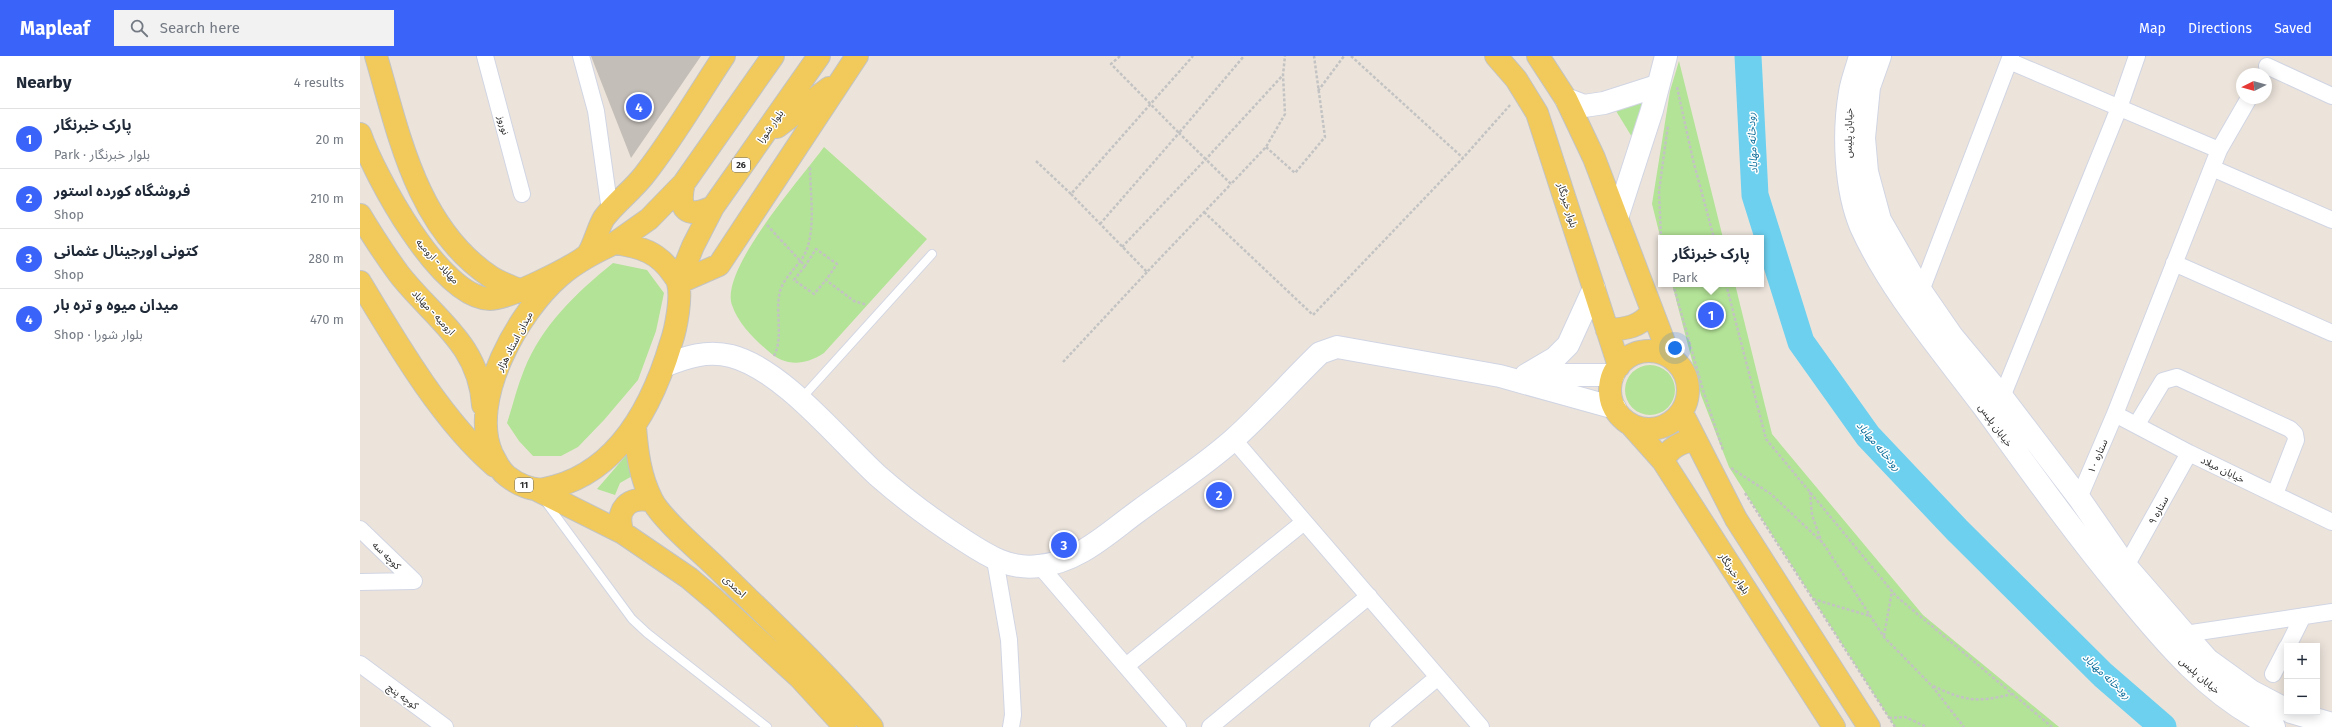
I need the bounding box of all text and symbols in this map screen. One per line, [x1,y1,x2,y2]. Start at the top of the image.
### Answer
search box [114,10,394,46]
text: Mapleaf [20,17,90,40]
icon: search [128,17,150,39]
text: Search here [160,19,240,37]
text: Map [2139,20,2166,37]
text: Directions [2188,20,2252,37]
text: Saved [2274,20,2312,37]
north arrow [2236,68,2272,104]
text: Nearby [16,72,71,93]
text: 4 results [294,75,344,90]
pin: 4 [626,92,652,122]
street label: بلوار شورا [755,108,787,145]
street label: خیابان پلیس [1843,108,1856,158]
water label: رودخانه مهاباد [1744,112,1761,174]
street label: نوروز [494,113,511,136]
text: پارک خبرنگار [54,116,132,134]
text: 1 [26,132,32,147]
text: 20 m [316,132,344,147]
text: Park · بلوار خبرنگار [54,147,150,162]
road number: 26 [732,158,750,172]
street label: بلوار خبرنگار [1554,180,1580,230]
text: فروشگاه کورده استور [54,182,190,200]
text: 2 [26,191,32,206]
text: 210 m [310,191,344,206]
text: Shop [54,207,84,222]
popup [1658,235,1764,287]
street label: مهاباد - ارومیه [413,237,461,287]
text: کتونی اورجینال عثمانی [54,242,198,260]
text: پارک خبرنگار [1672,245,1750,263]
text: 3 [26,251,32,266]
text: 280 m [309,251,344,266]
text: Shop [54,267,84,282]
text: Park [1672,270,1698,285]
street label: ارومیه - مهاباد [409,288,457,338]
text: میدان میوه و تره بار [54,296,178,314]
pin: 1 [1698,300,1724,330]
street label: میدان استاد هژار [494,310,536,374]
text: 4 [25,312,33,327]
text: 470 m [310,312,344,327]
text: Shop · بلوار شورا [54,327,143,342]
your location [1665,338,1685,358]
street label: خیابان پلیس [1976,402,2015,449]
water label: رودخانه مهاباد [1854,419,1904,474]
street label: ستاره ۱۰ [2085,437,2111,475]
street label: خیابان میلاد [2199,454,2247,486]
road number: 11 [515,478,533,492]
pin: 2 [1206,480,1232,510]
street label: ستاره ۹ [2146,494,2172,527]
pin: 3 [1051,530,1077,560]
street label: کوچه سه [370,539,404,573]
street label: بلوار خبرنگار [1716,550,1752,597]
street label: احمدی [720,573,748,600]
map controls [2284,643,2320,715]
button: + [2284,643,2320,679]
water label: رودخانه مهاباد [2080,651,2133,702]
street label: خیابان پلیس [2176,655,2222,697]
button: − [2284,679,2320,715]
street label: کوچه پنچ [384,681,421,714]

